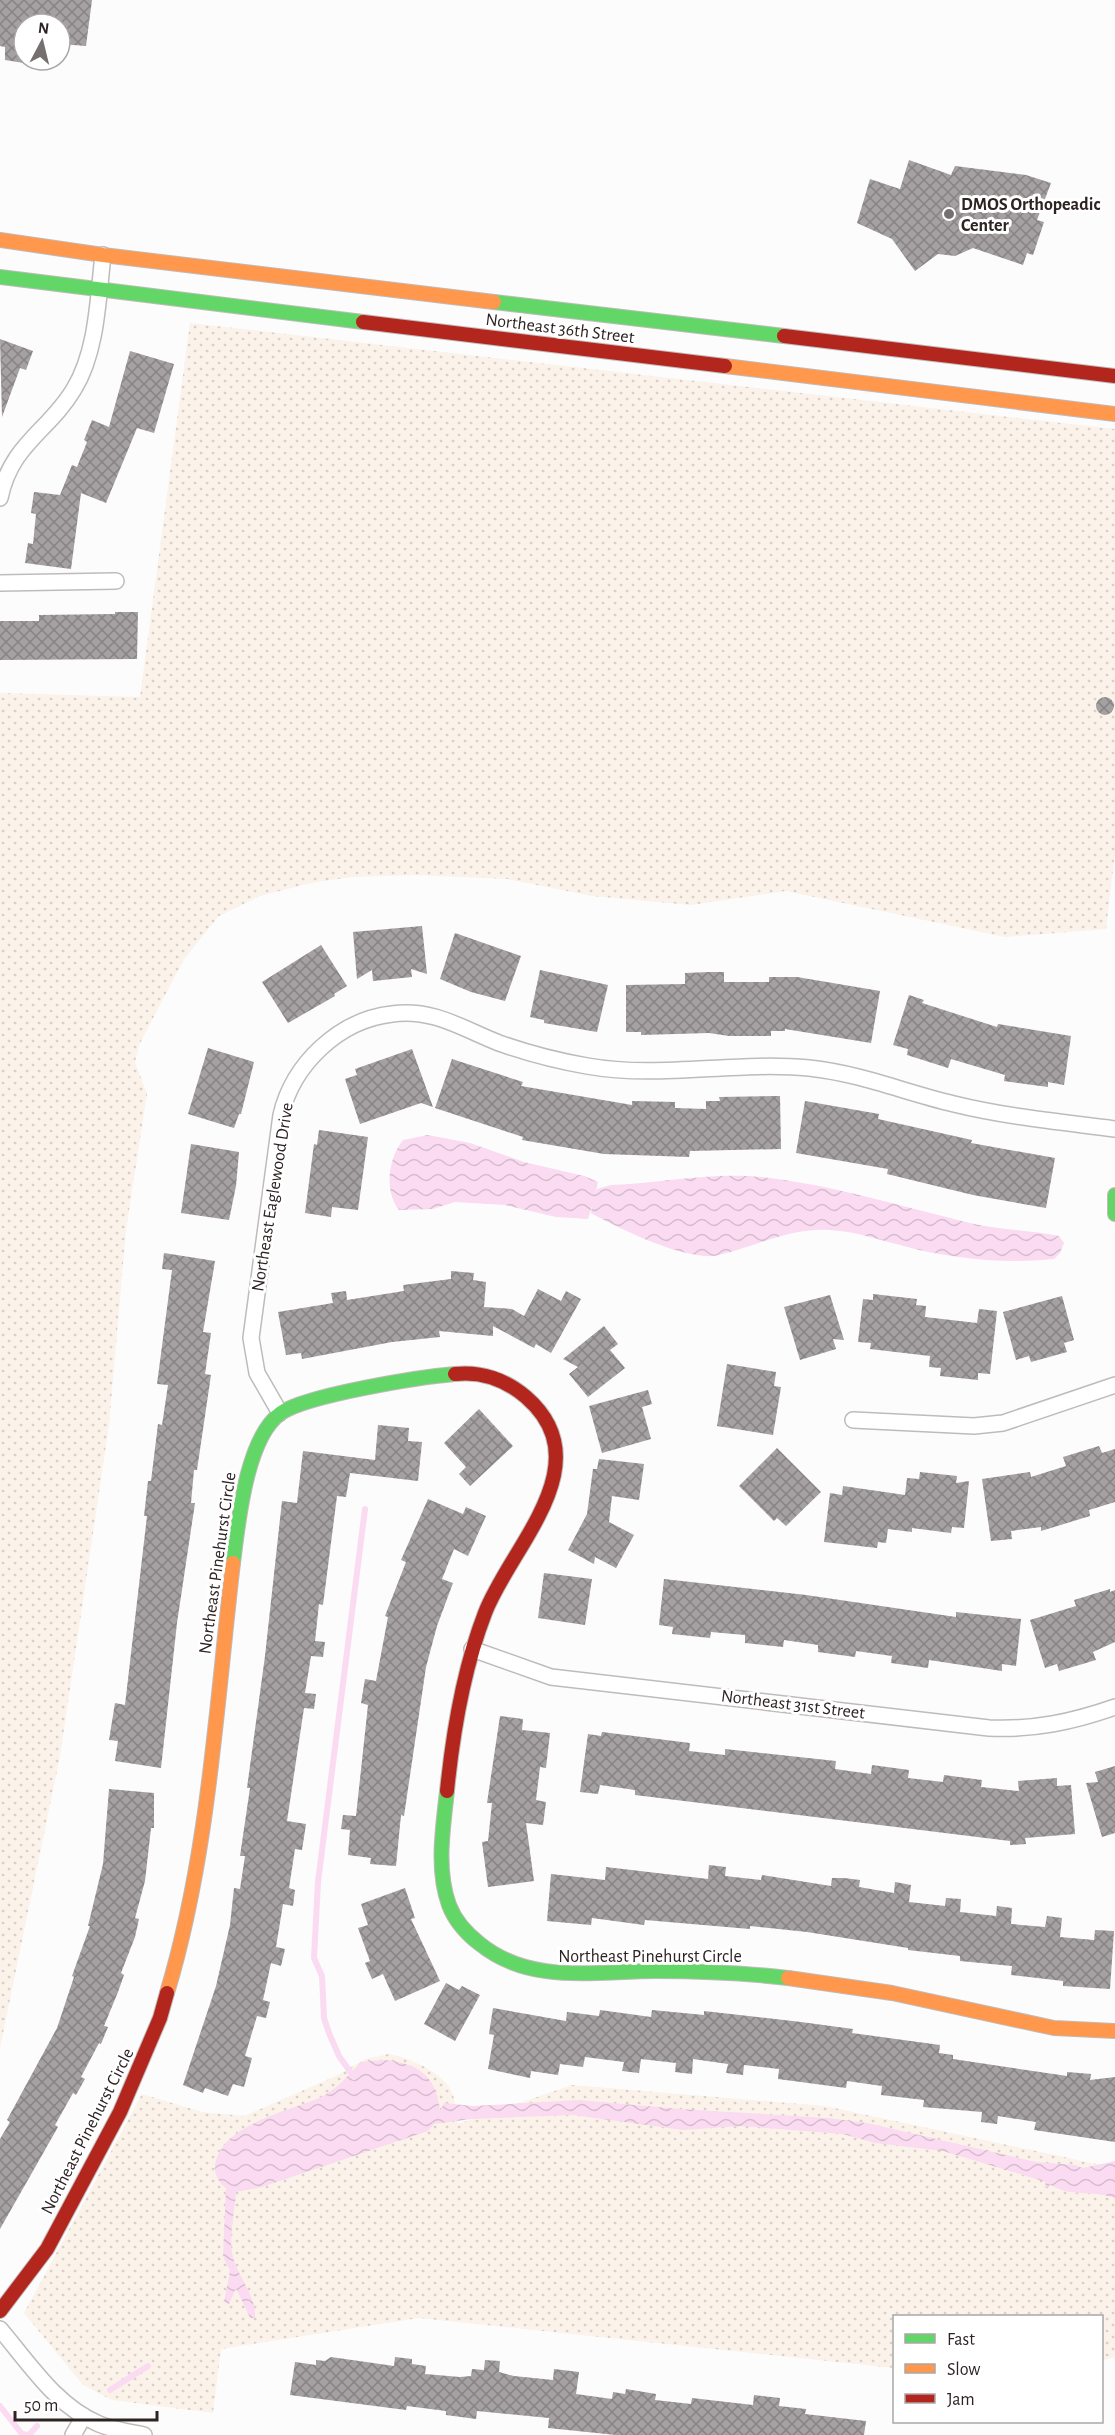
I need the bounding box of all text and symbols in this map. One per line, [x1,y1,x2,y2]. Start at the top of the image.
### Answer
north arrow [12,12,72,72]
text: N [37,19,50,37]
place label: DMOS Orthopeadic Center [961,196,1100,235]
marker: DMOS Orthopeadic Center [942,207,956,221]
street label: Northeast 36th Street [484,311,636,347]
street label: Northeast Eaglewood Drive [249,1101,297,1293]
street label: Northeast Pinehurst Circle [196,1471,240,1655]
street label: Northeast 31st Street [720,1687,866,1723]
street label: Northeast Pinehurst Circle [558,1948,742,1966]
street label: Northeast Pinehurst Circle [38,2046,138,2217]
legend [893,2315,1103,2423]
text: Fast [947,2331,975,2349]
text: Slow [947,2361,980,2379]
scale bar [15,2384,158,2422]
text: Jam [947,2391,975,2409]
text: 50 m [24,2397,58,2415]

